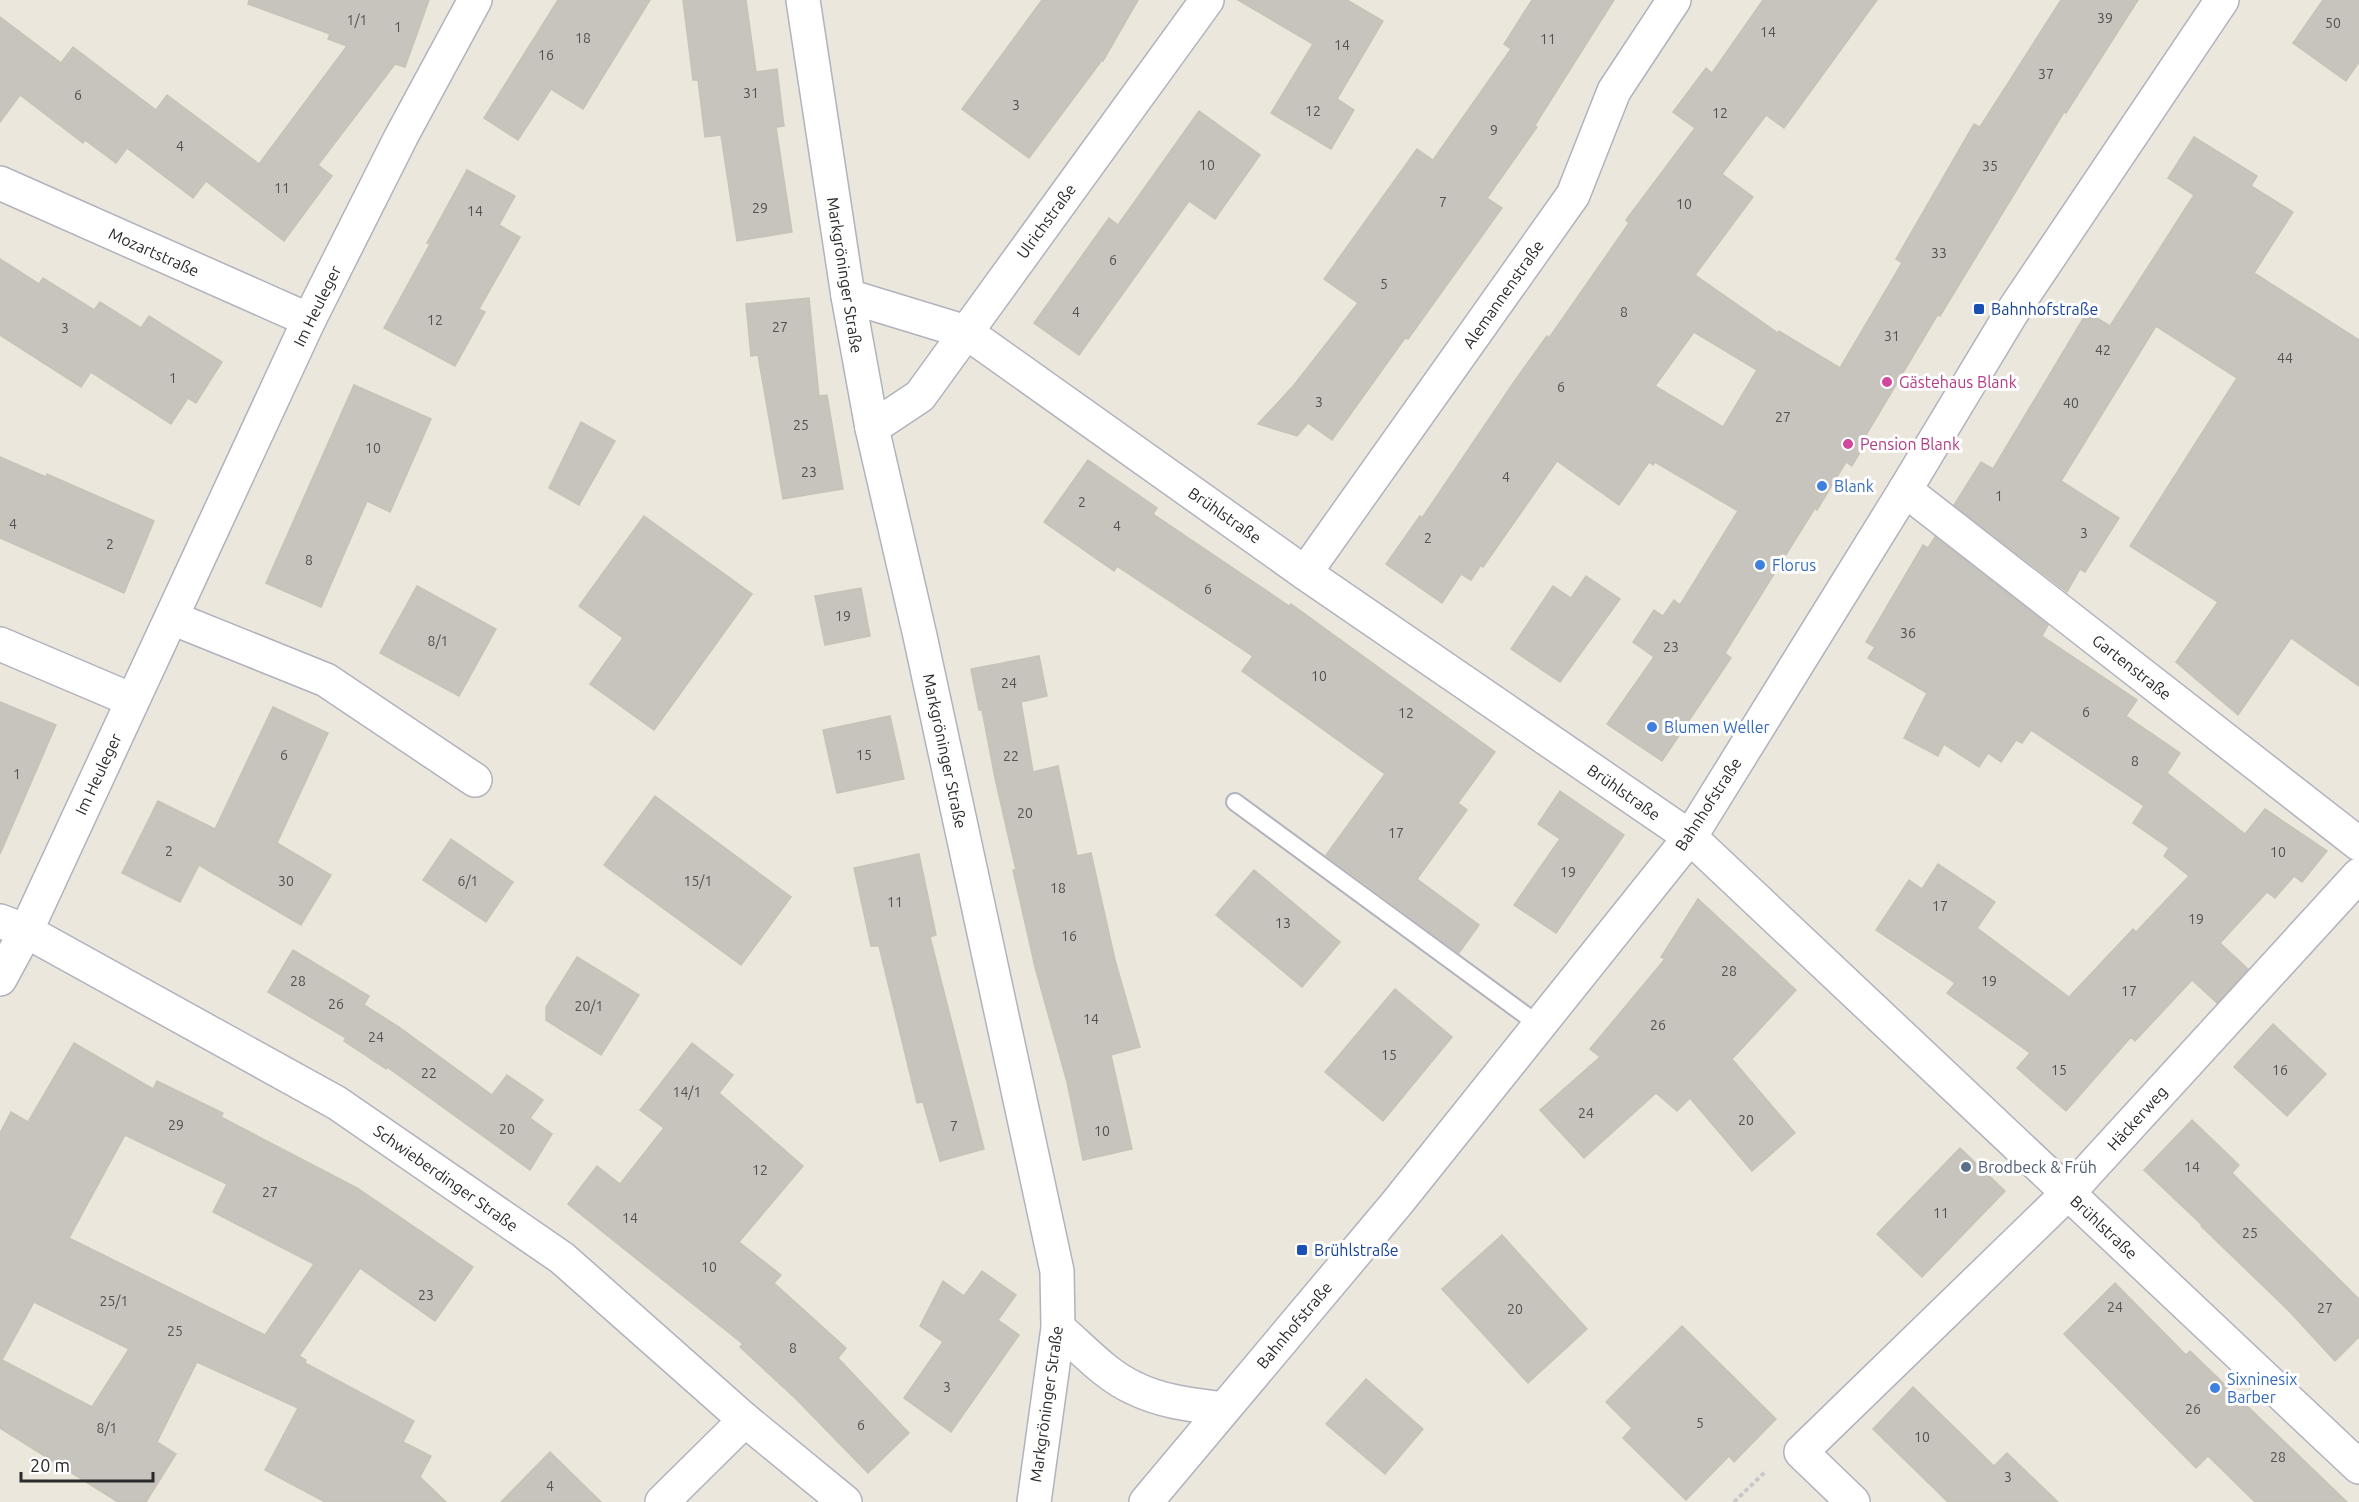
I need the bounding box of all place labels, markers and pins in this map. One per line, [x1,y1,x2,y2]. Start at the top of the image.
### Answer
place label: Bahnhofstraße [1991,300,2098,318]
marker: Bahnhofstraße [1972,302,1986,316]
place label: Gästehaus Blank [1899,373,2017,391]
marker: Gästehaus Blank [1880,375,1894,389]
place label: Pension Blank [1860,435,1960,453]
marker: Pension Blank [1841,437,1855,451]
place label: Blank [1834,477,1874,495]
marker: Blank [1815,479,1829,493]
place label: Florus [1772,556,1816,574]
marker: Florus [1753,558,1767,572]
place label: Blumen Weller [1664,718,1770,736]
marker: Blumen Weller [1645,720,1659,734]
place label: Brodbeck & Früh [1978,1158,2097,1176]
marker: Brodbeck & Früh [1959,1160,1973,1174]
place label: Brühlstraße [1314,1241,1399,1259]
marker: Brühlstraße [1295,1243,1309,1257]
place label: Sixninesix Barber [2227,1370,2297,1406]
marker: Sixninesix Barber [2208,1381,2222,1395]

